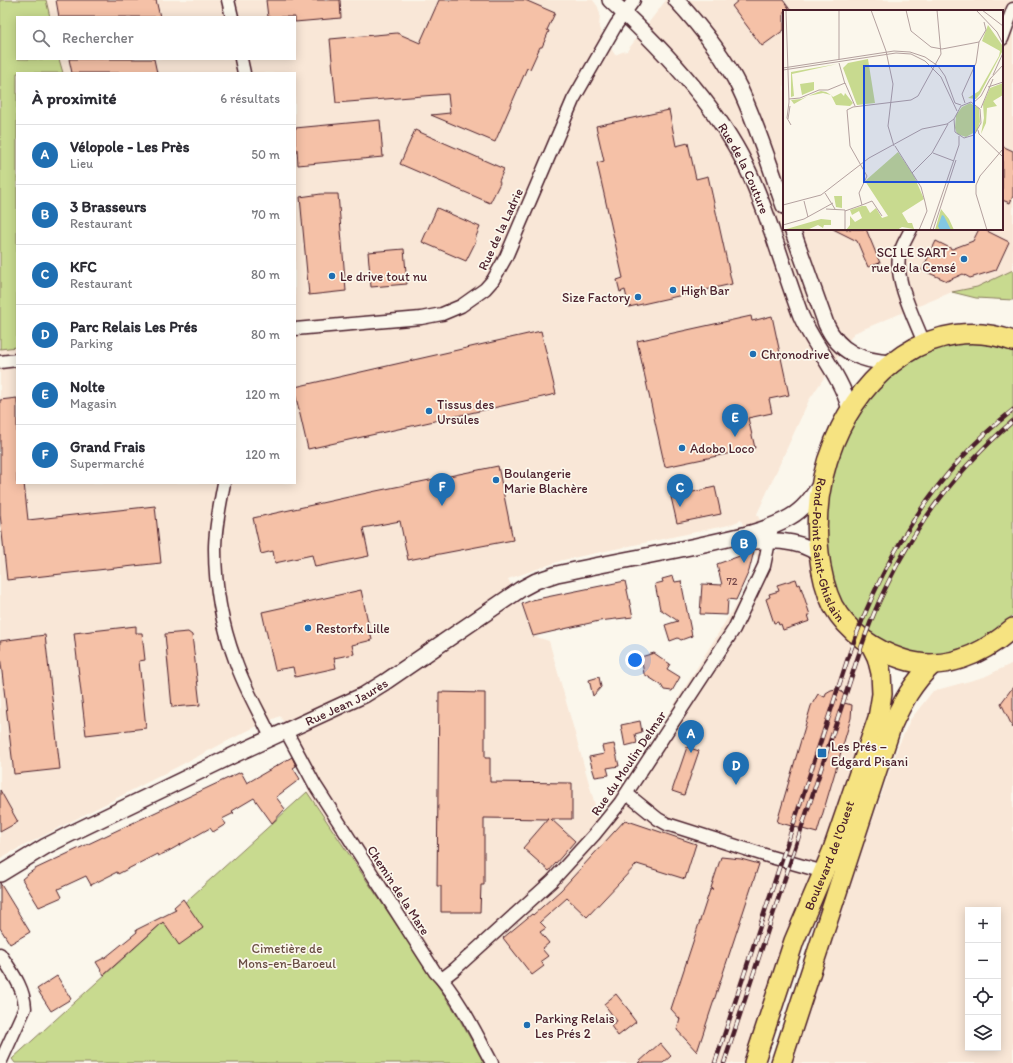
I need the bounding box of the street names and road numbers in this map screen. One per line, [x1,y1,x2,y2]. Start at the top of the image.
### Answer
street label: Rue de la Couture [715,120,772,216]
street label: Rue de la Ladrie [475,186,526,273]
street label: Rond-Point Saint-Ghislain [809,476,848,625]
street label: Rue Jean Jaurès [303,675,391,729]
street label: Rue du Moulin Delmar [588,707,670,819]
street label: Boulevard de l'Ouest [801,799,857,912]
street label: Chemin de la Mare [364,843,433,938]

